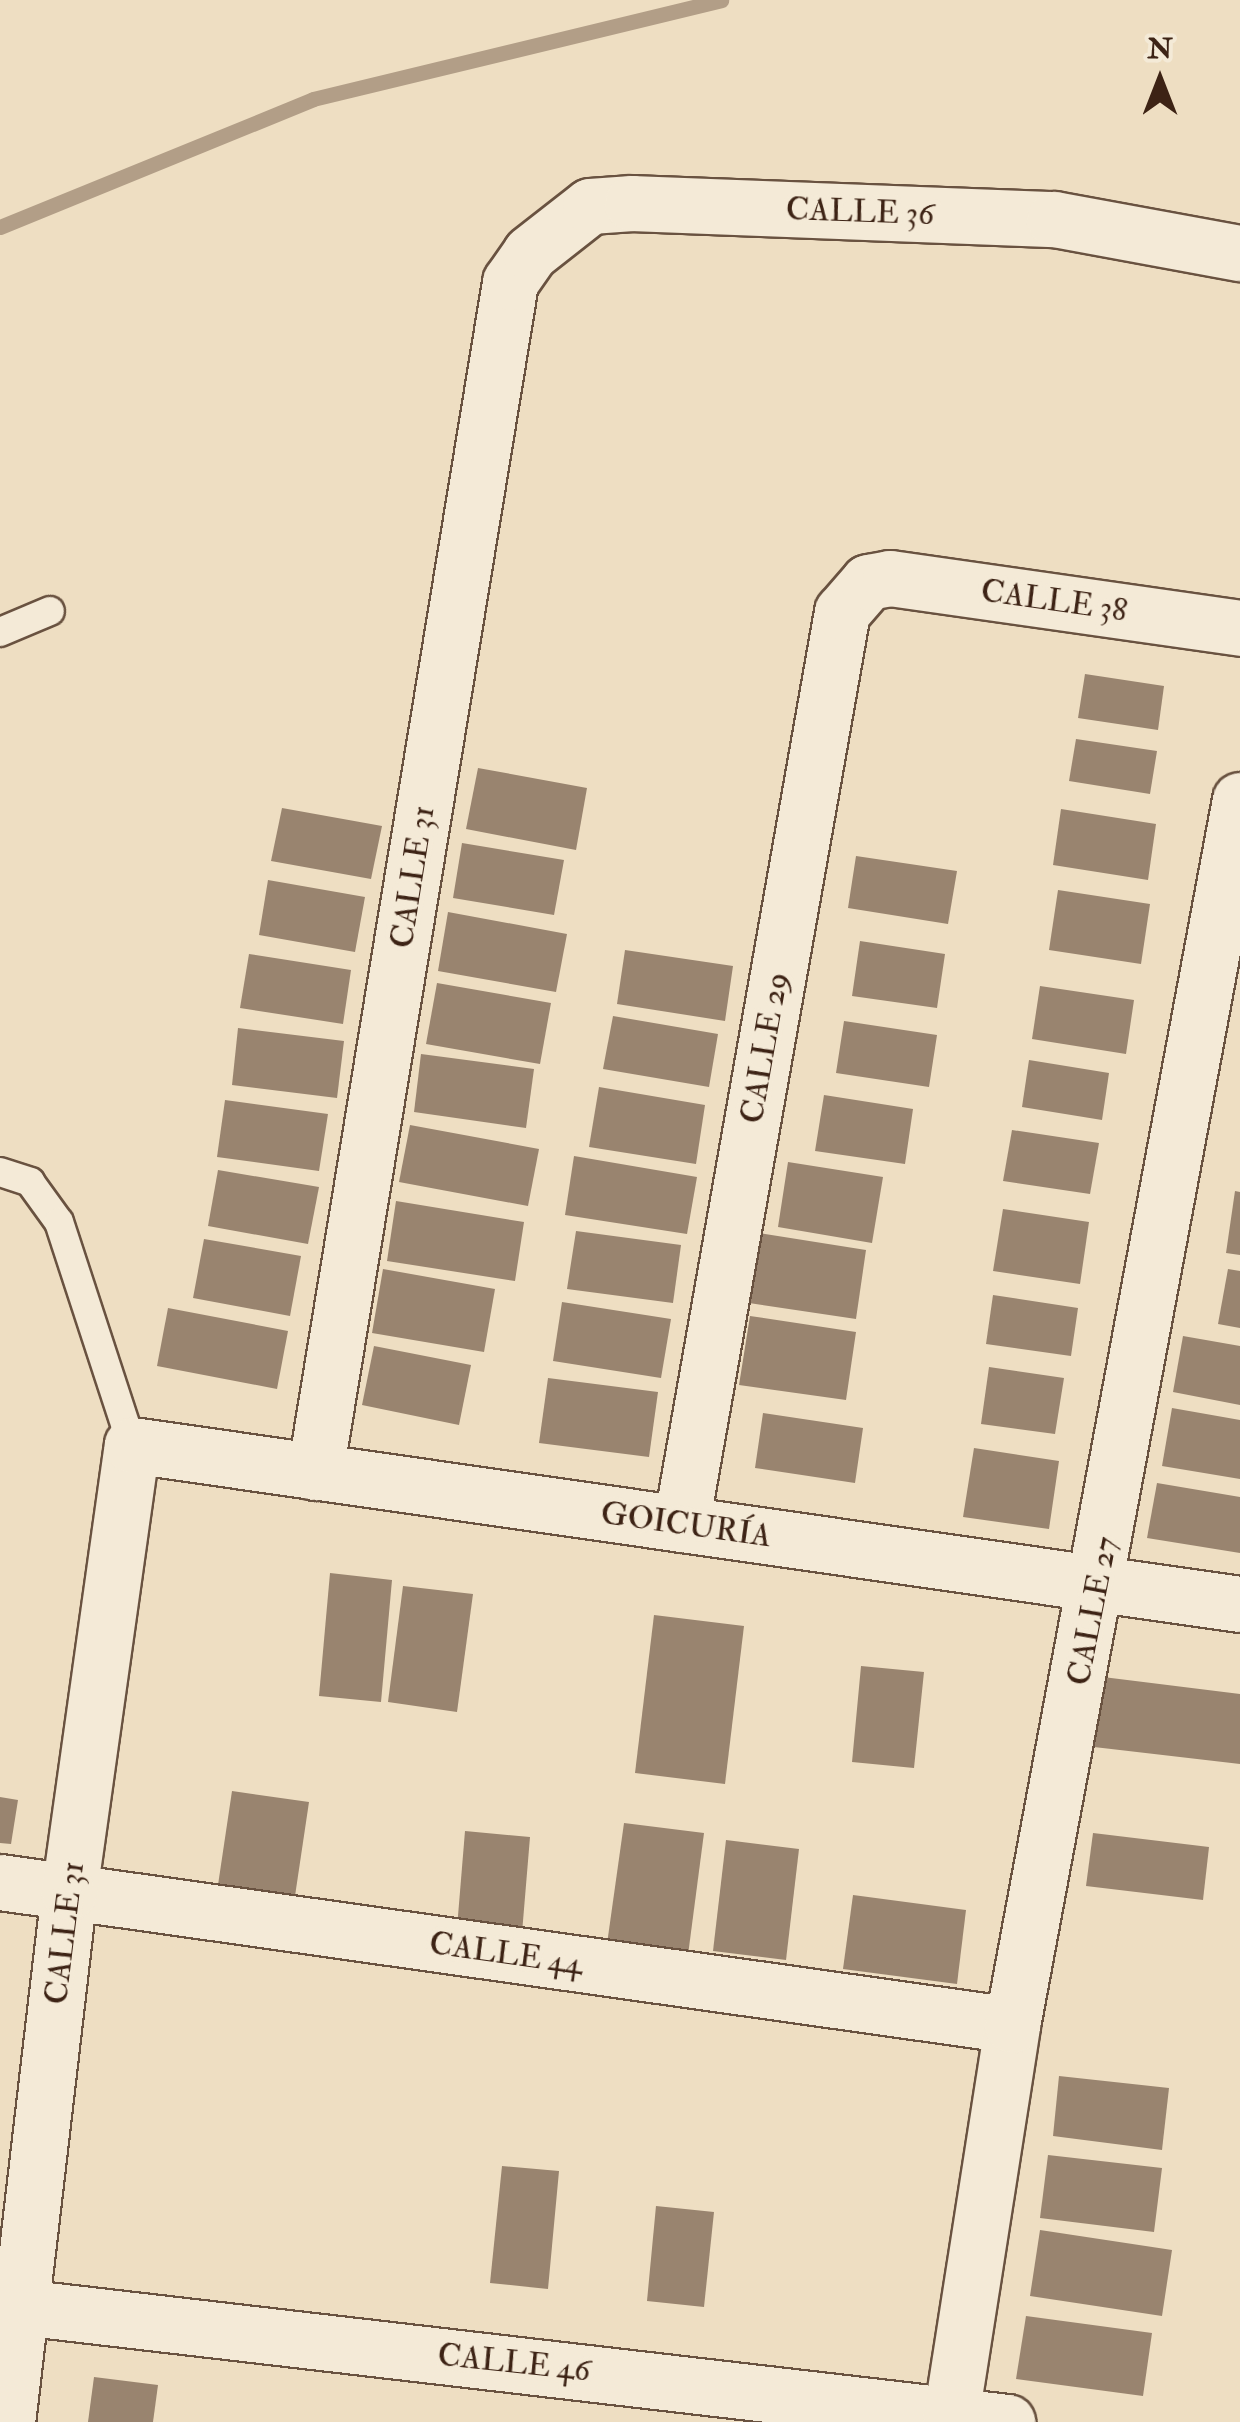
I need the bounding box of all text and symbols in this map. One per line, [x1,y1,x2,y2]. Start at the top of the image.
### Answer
north arrow [1110,30,1210,130]
text: N [1147,32,1173,67]
street label: CALLE 36 [785,190,935,234]
street label: CALLE 38 [978,572,1130,630]
street label: CALLE 31 [383,803,443,951]
street label: CALLE 29 [733,970,797,1126]
street label: GOICURÍA [598,1494,774,1556]
street label: CALLE 27 [1060,1533,1126,1689]
street label: CALLE 31 [37,1859,93,2007]
street label: CALLE 44 [427,1924,585,1984]
street label: CALLE 46 [436,2336,592,2390]

